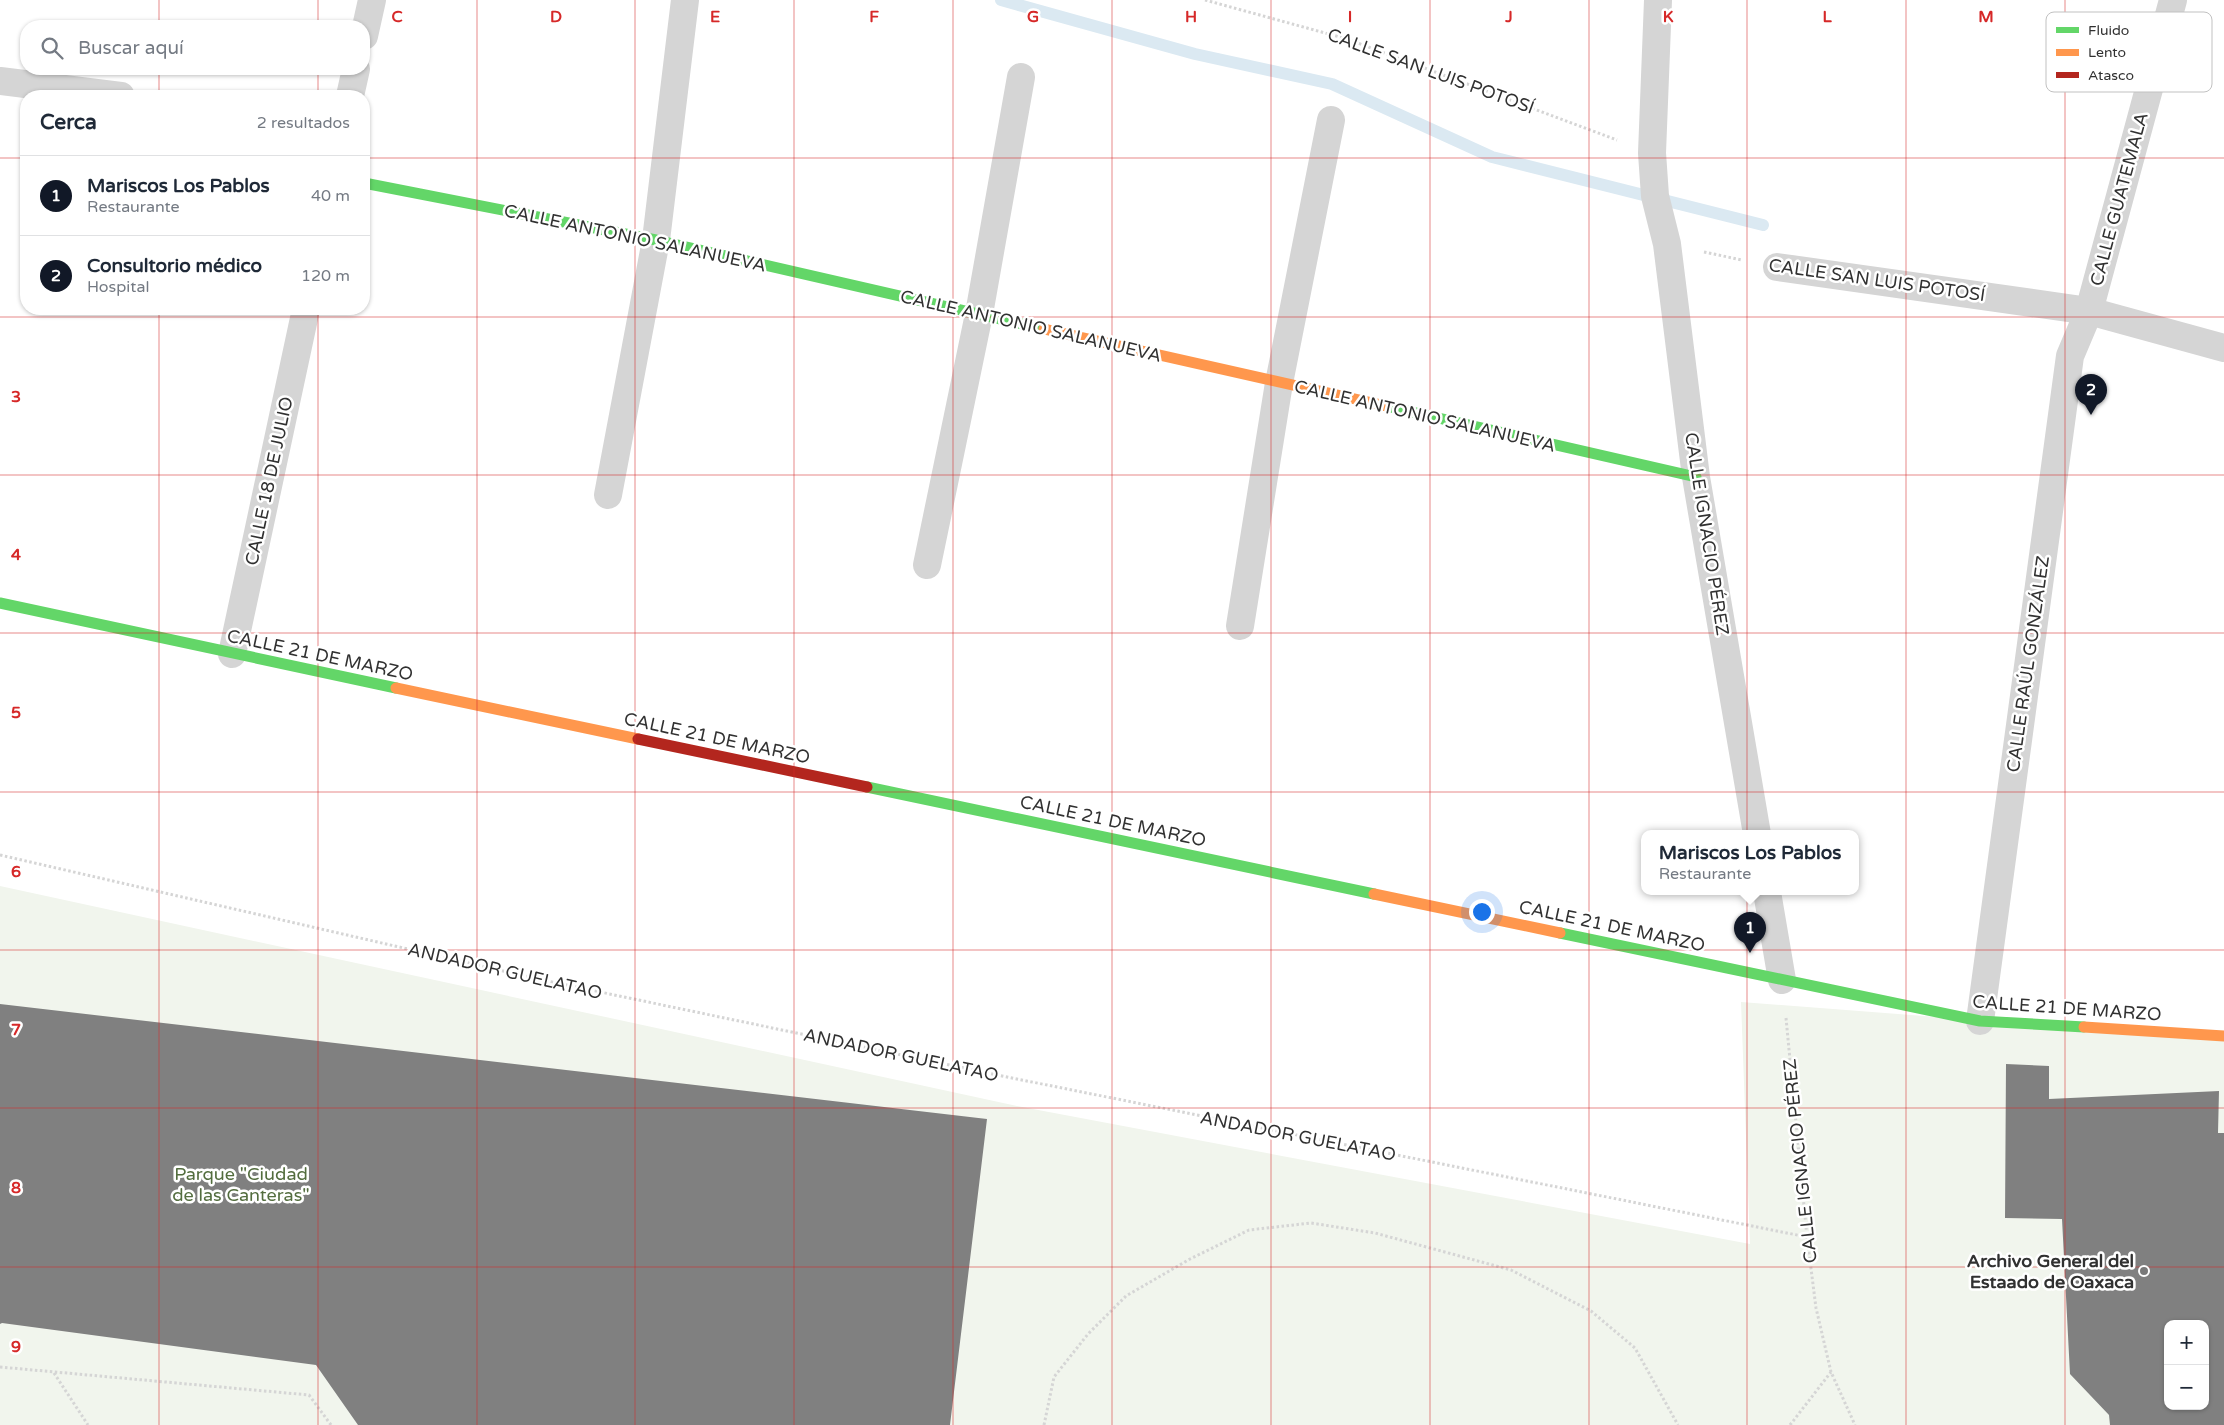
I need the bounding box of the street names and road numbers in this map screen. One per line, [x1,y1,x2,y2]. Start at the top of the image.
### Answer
street label: CALLE SAN LUIS POTOSÍ [1325,23,1537,119]
street label: CALLE GUATEMALA [2085,110,2153,288]
street label: CALLE ANTONIO SALANUEVA [502,199,768,277]
street label: CALLE SAN LUIS POTOSÍ [1767,254,1987,306]
street label: CALLE ANTONIO SALANUEVA [898,285,1164,367]
street label: CALLE ANTONIO SALANUEVA [1292,375,1558,457]
street label: CALLE 18 DE JULIO [240,395,298,567]
street label: CALLE IGNACIO PÉREZ [1680,431,1734,637]
street label: CALLE RAÚL GONZÁLEZ [2002,554,2054,774]
street label: CALLE 21 DE MARZO [225,625,415,685]
street label: CALLE 21 DE MARZO [622,708,812,768]
street label: CALLE 21 DE MARZO [1018,791,1208,851]
street label: CALLE 21 DE MARZO [1517,896,1707,956]
street label: ANDADOR GUELATAO [406,938,604,1004]
street label: CALLE 21 DE MARZO [1972,990,2162,1026]
street label: ANDADOR GUELATAO [801,1024,1001,1086]
street label: CALLE IGNACIO PÉREZ [1778,1058,1822,1264]
street label: ANDADOR GUELATAO [1198,1106,1398,1166]

